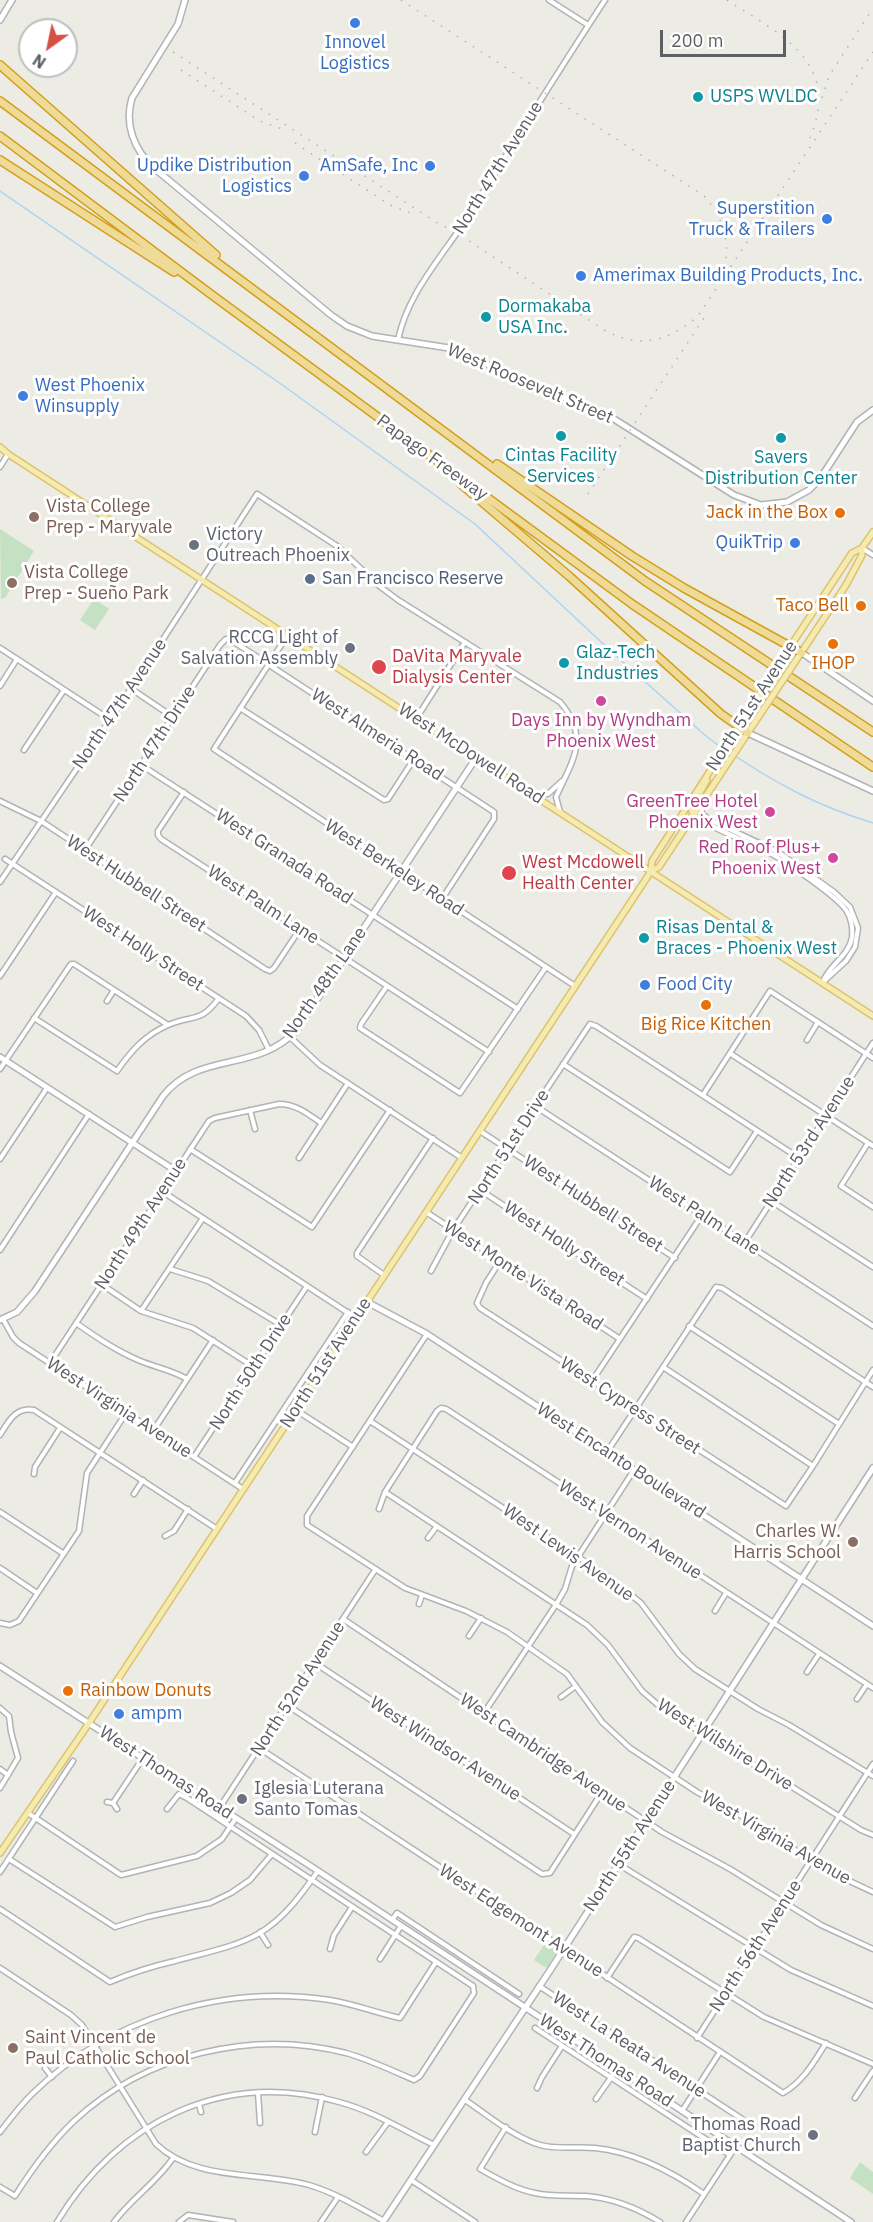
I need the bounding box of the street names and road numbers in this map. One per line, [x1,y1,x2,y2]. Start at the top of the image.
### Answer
street label: North 47th Avenue [448,98,548,238]
street label: West Roosevelt Street [444,339,616,429]
street label: Papago Freeway [372,410,492,506]
street label: North 47th Avenue [68,635,172,773]
street label: North 51st Avenue [702,637,802,775]
street label: North 47th Drive [109,682,201,806]
street label: West Almeria Road [307,684,447,786]
street label: West McDowell Road [394,699,548,809]
street label: West Granada Road [211,805,357,909]
street label: West Berkeley Road [320,815,468,921]
street label: West Hubbell Street [62,831,210,937]
street label: West Palm Lane [203,861,323,949]
street label: West Holly Street [78,902,208,996]
street label: North 48th Lane [278,923,372,1043]
street label: North 53rd Avenue [758,1072,860,1212]
street label: North 51st Drive [464,1085,554,1209]
street label: West Hubbell Street [519,1151,667,1257]
street label: North 49th Avenue [90,1154,192,1294]
street label: West Palm Lane [644,1172,764,1260]
street label: West Holly Street [499,1197,629,1291]
street label: West Monte Vista Road [439,1216,607,1336]
street label: North 51st Avenue [276,1294,376,1432]
street label: North 50th Drive [205,1310,297,1434]
street label: West Virginia Avenue [42,1353,196,1463]
street label: West Cypress Street [556,1353,704,1459]
street label: West Encanto Boulevard [533,1398,709,1524]
street label: West Vernon Avenue [554,1476,706,1584]
street label: West Lewis Avenue [498,1500,638,1606]
street label: North 52nd Avenue [246,1617,350,1761]
street label: West Cambridge Avenue [455,1689,631,1817]
street label: West Windsor Avenue [365,1692,525,1806]
street label: West Wilshire Drive [653,1694,797,1796]
street label: West Thomas Road [95,1722,237,1824]
street label: North 55th Avenue [579,1776,681,1916]
street label: West Virginia Avenue [697,1786,855,1890]
street label: West Edgemont Avenue [435,1860,607,1982]
street label: North 56th Avenue [705,1876,807,2016]
street label: West La Reata Avenue [548,1987,710,2103]
street label: West Thomas Road [535,2010,677,2112]

